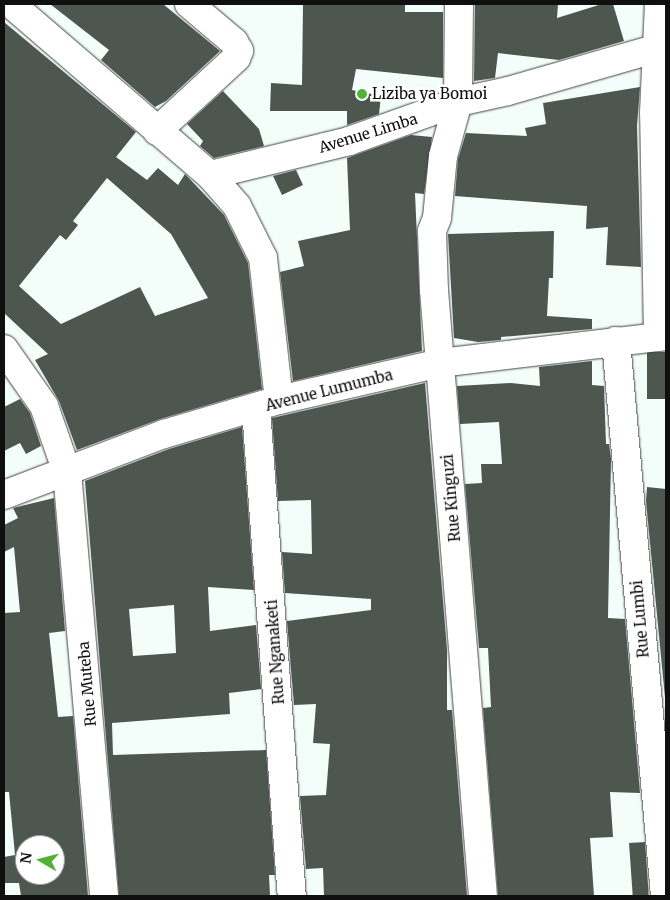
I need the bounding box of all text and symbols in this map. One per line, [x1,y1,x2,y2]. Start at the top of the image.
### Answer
place label: Liziba ya Bomoi [372,85,487,103]
marker: Liziba ya Bomoi [356,88,368,100]
street label: Avenue Limba [317,109,419,157]
street label: Avenue Lumumba [264,365,394,415]
street label: Rue Kinguzi [438,453,464,543]
street label: Rue Lumbi [628,579,652,659]
street label: Rue Nganaketi [262,599,288,705]
street label: Rue Muteba [74,641,100,727]
north arrow [15,835,65,885]
text: N [16,851,36,865]

